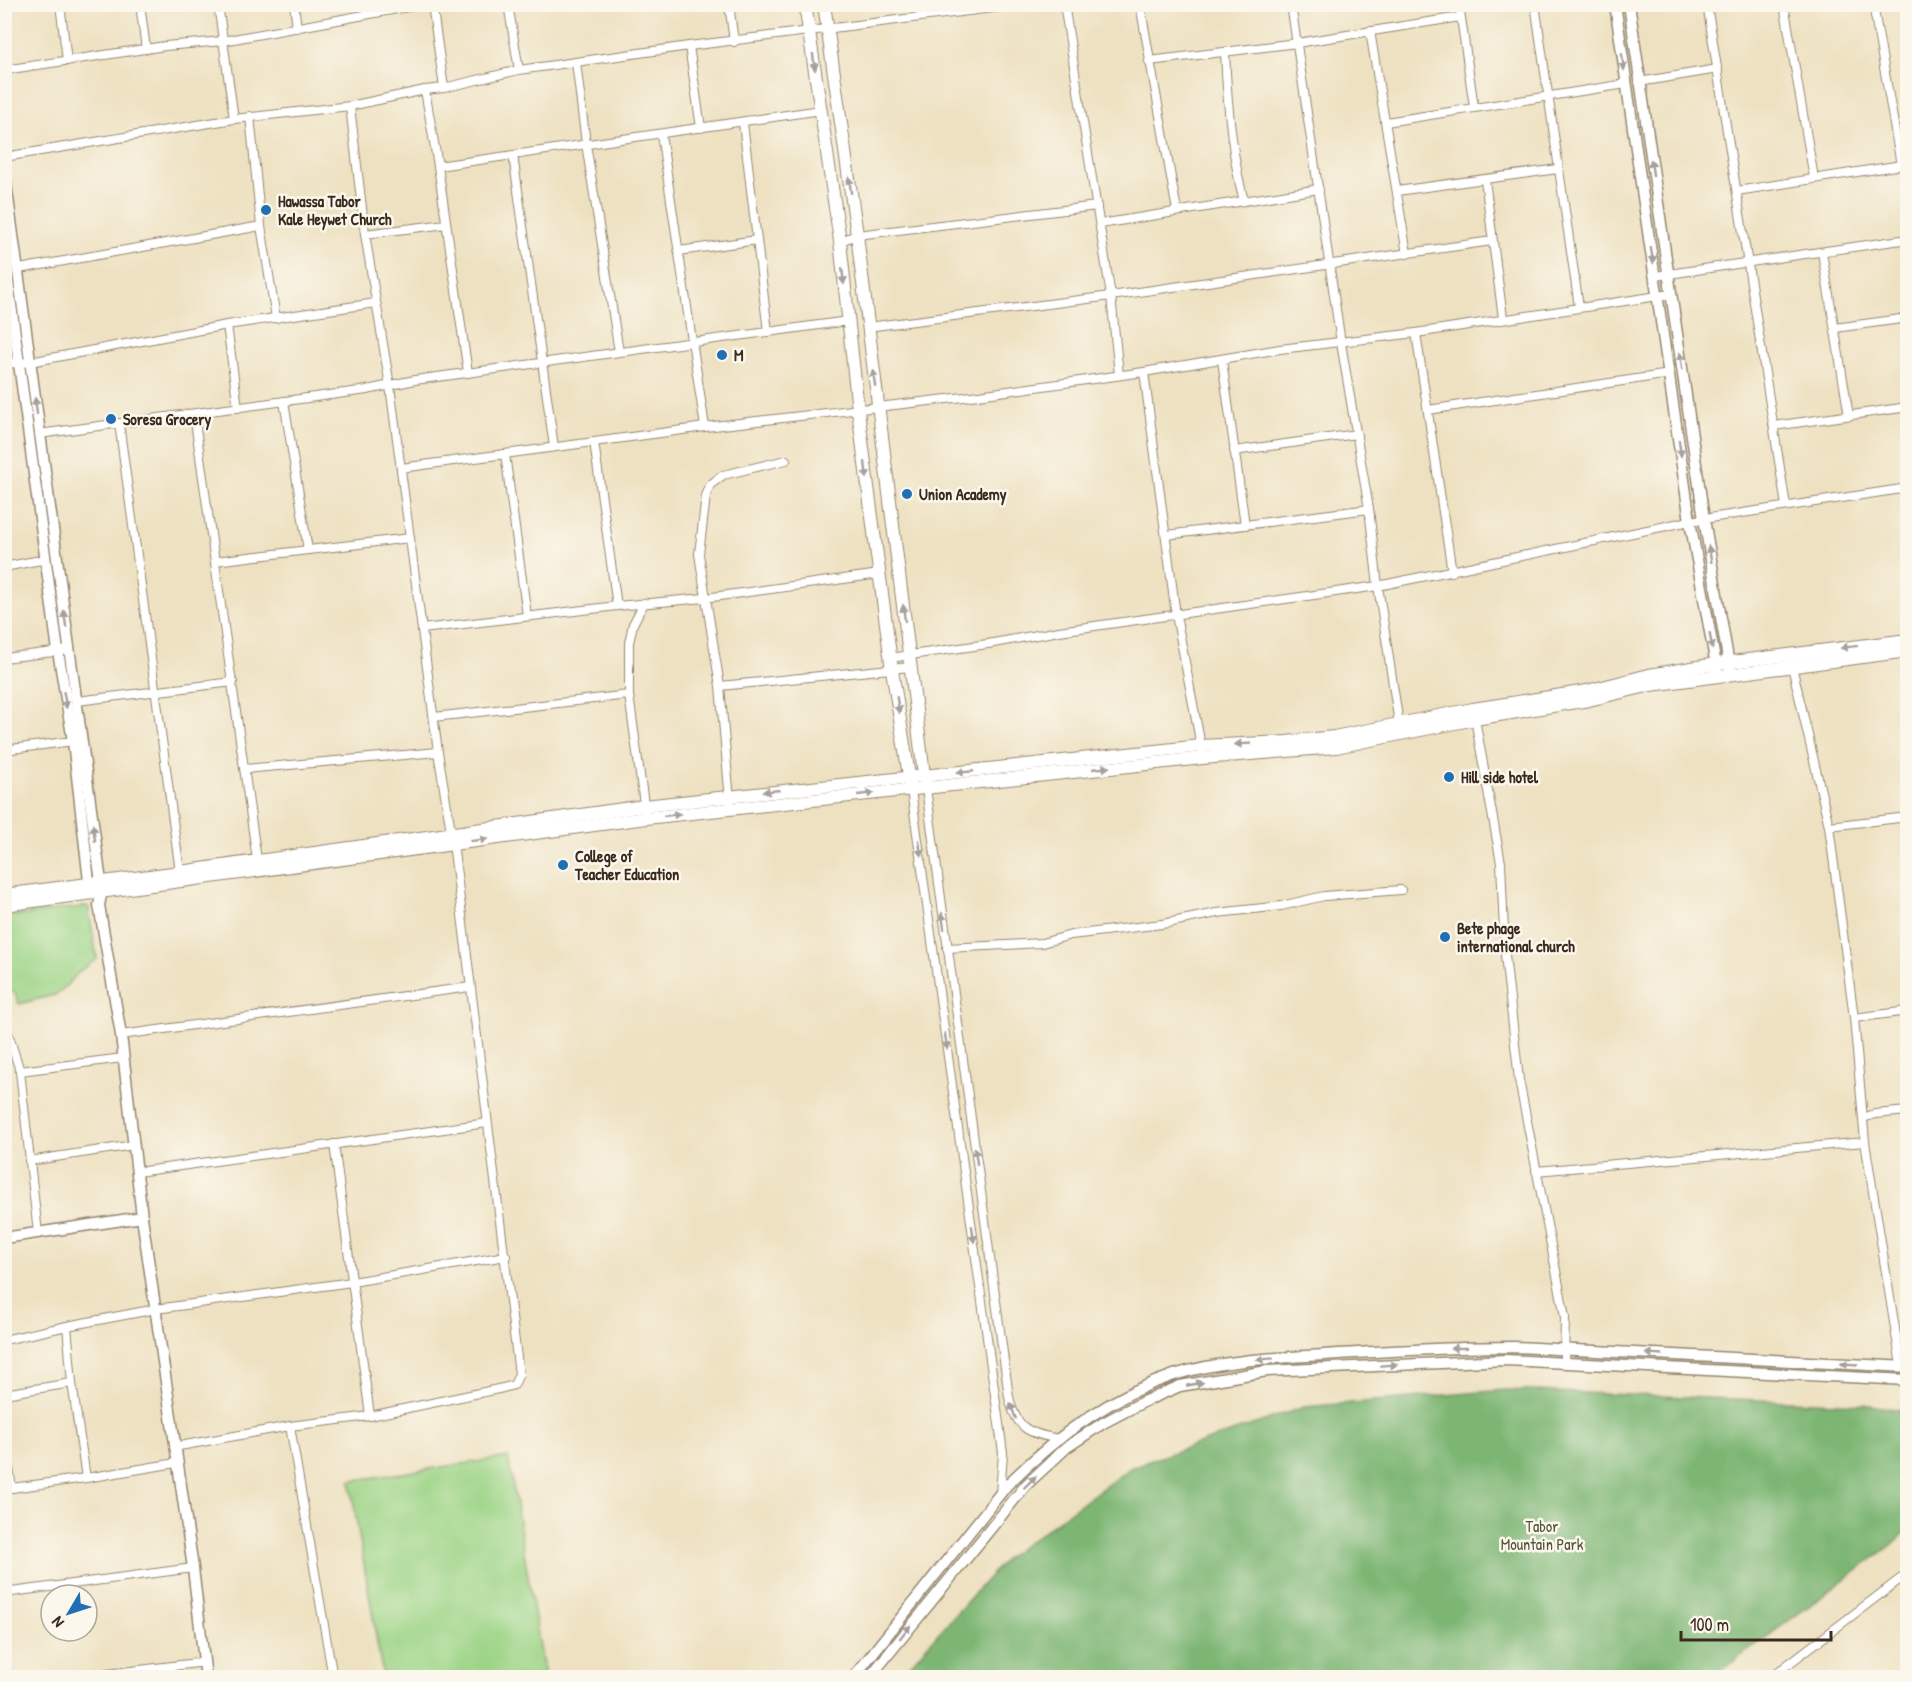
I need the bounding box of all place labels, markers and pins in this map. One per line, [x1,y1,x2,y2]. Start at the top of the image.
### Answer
place label: Hawassa Tabor Kale Heywet Church [278,190,392,231]
marker: Hawassa Tabor Kale Heywet Church [259,203,273,217]
place label: M [734,344,744,366]
marker: M [715,348,729,362]
place label: Soresa Grocery [123,408,211,431]
marker: Soresa Grocery [104,412,118,426]
place label: Union Academy [919,483,1007,506]
marker: Union Academy [900,487,914,501]
place label: Hill side hotel [1461,766,1539,788]
marker: Hill side hotel [1442,770,1456,784]
place label: College of Teacher Education [574,845,679,885]
marker: College of Teacher Education [556,858,570,872]
place label: Bete phage international church [1457,917,1575,957]
marker: Bete phage international church [1438,930,1452,944]

